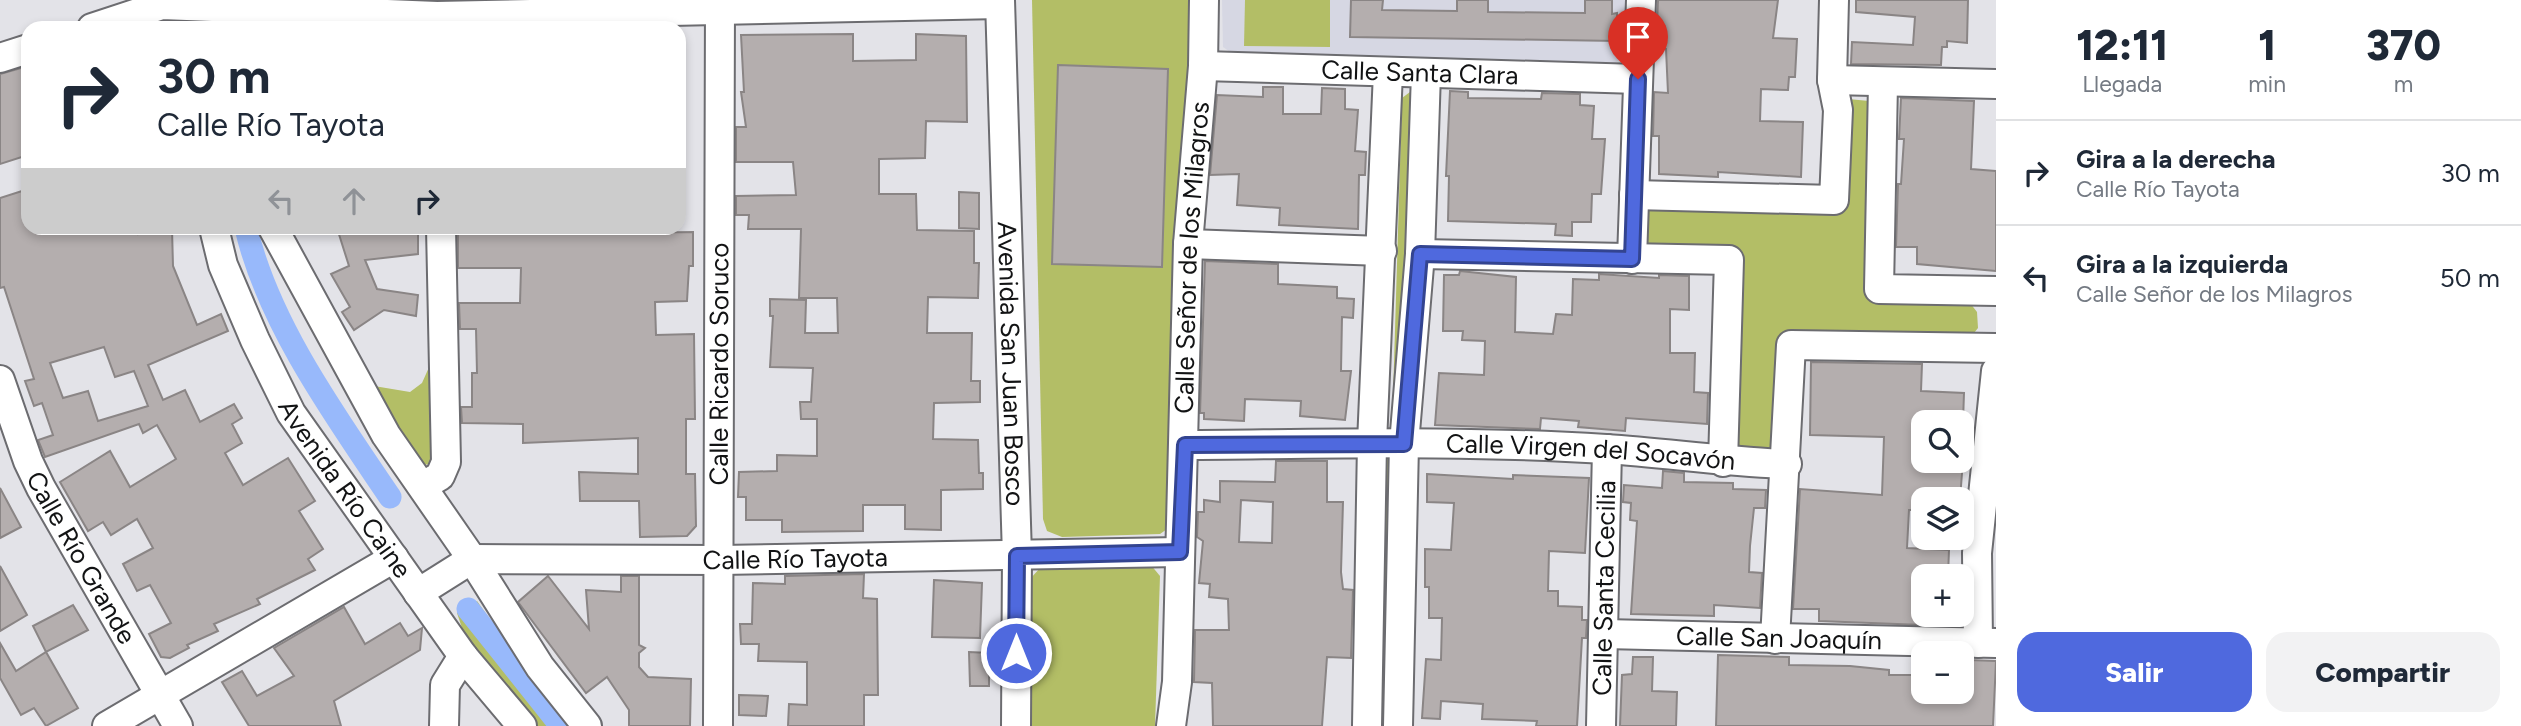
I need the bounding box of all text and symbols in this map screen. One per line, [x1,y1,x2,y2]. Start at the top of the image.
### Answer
pin [1608,7,1668,79]
icon: arrive [1619,18,1657,56]
text: 12:11 [2076,20,2168,71]
text: 1 [2258,20,2276,71]
text: 370 [2366,20,2441,71]
text: 30 m [157,46,270,105]
icon: right [42,49,133,140]
street label: Calle Santa Clara [1321,54,1519,91]
text: Llegada [2082,70,2162,98]
text: min [2248,70,2286,98]
text: m [2394,70,2413,98]
street label: Calle Señor de los Milagros [1168,100,1216,414]
text: Calle Río Tayota [157,106,385,144]
text: Gira a la derecha [2076,143,2276,175]
icon: right [2017,154,2055,192]
text: 30 m [2441,157,2500,189]
text: Calle Río Tayota [2076,175,2240,203]
icon: left [262,182,300,220]
icon: ahead [335,182,373,220]
icon: right [408,182,446,220]
street label: Avenida San Juan Bosco [991,221,1031,507]
street label: Calle Ricardo Soruco [703,242,735,486]
text: Gira a la izquierda [2076,248,2288,280]
icon: left [2017,259,2055,297]
text: 50 m [2440,262,2500,294]
text: Calle Señor de los Milagros [2076,280,2352,308]
street label: Avenida Río Caine [271,395,419,584]
map controls [1911,410,1974,704]
button: search [1911,410,1974,473]
street label: Calle Virgen del Socavón [1446,427,1737,477]
street label: Calle Río Grande [19,466,143,650]
street label: Calle Santa Cecilia [1586,480,1622,696]
button: layers [1911,487,1974,550]
street label: Calle Río Tayota [702,541,888,576]
button: + [1911,564,1974,627]
position arrow [979,616,1053,690]
street label: Calle San Joaquín [1676,620,1882,656]
button: Salir [2017,632,2252,712]
button: Compartir [2266,632,2500,712]
button: − [1911,641,1974,704]

